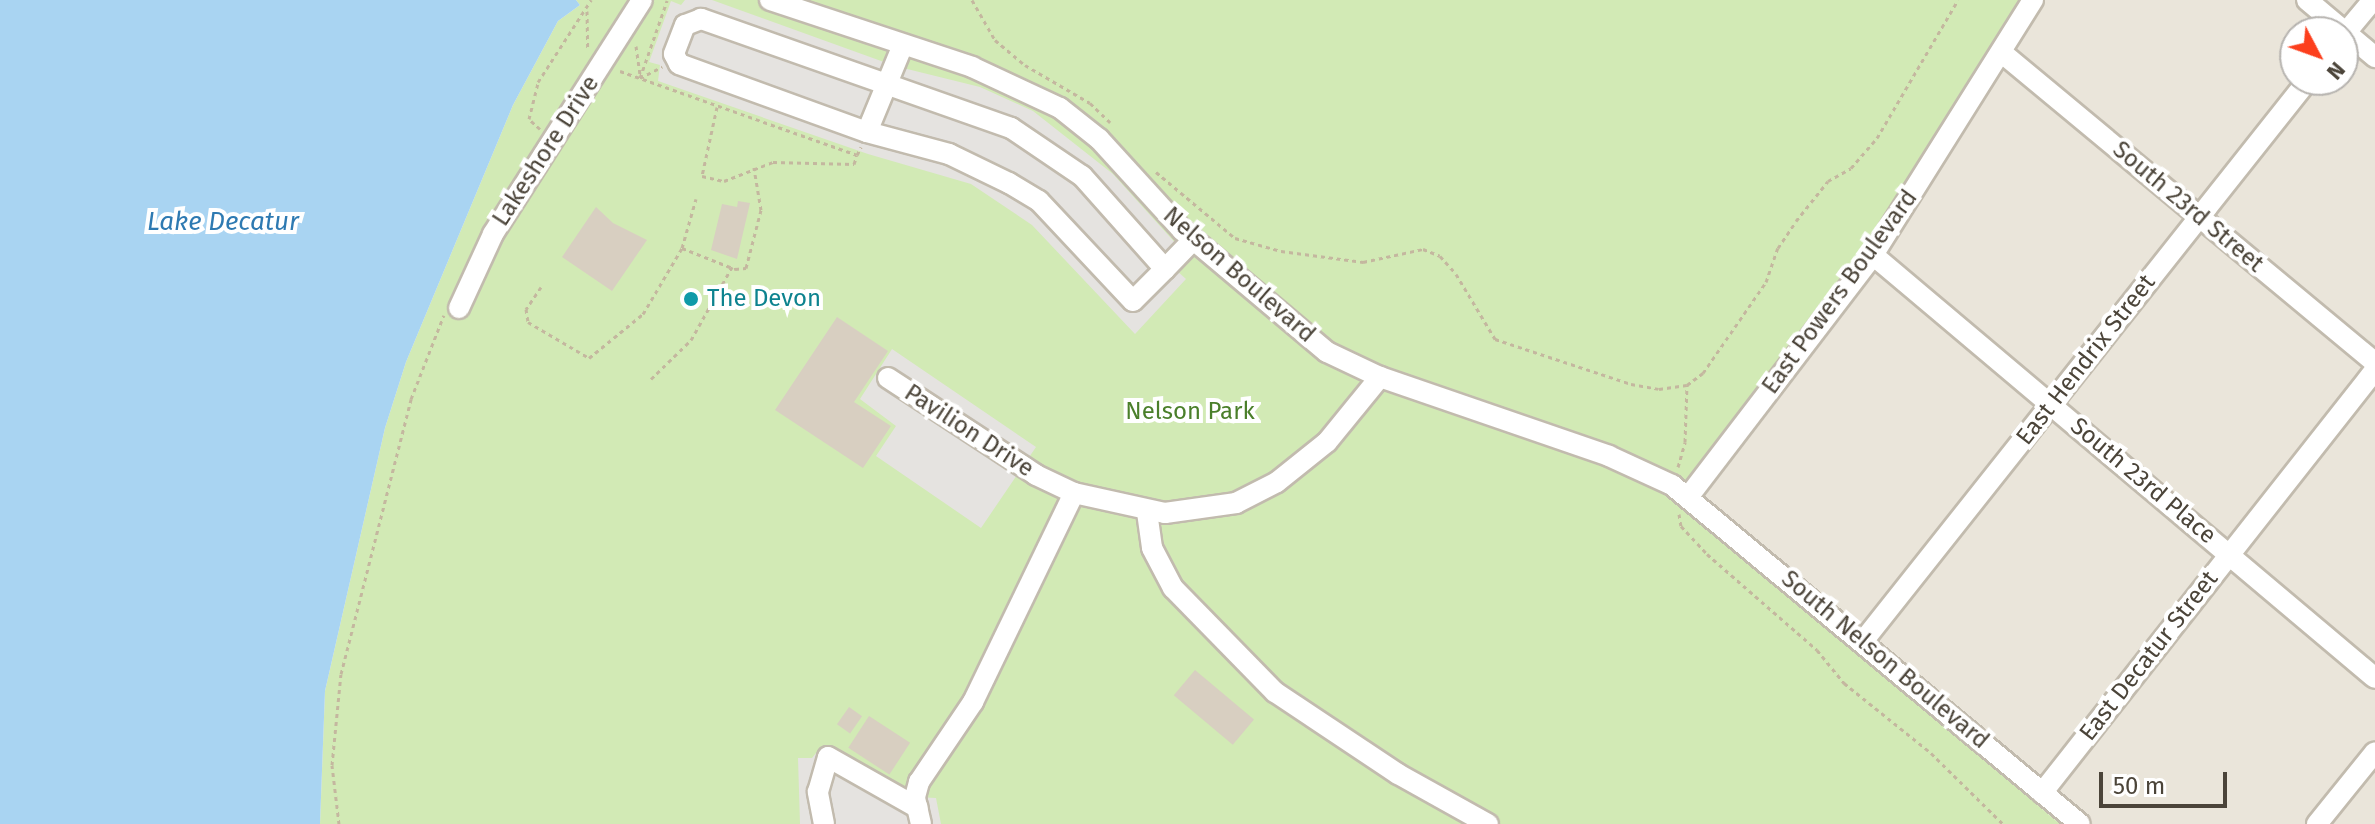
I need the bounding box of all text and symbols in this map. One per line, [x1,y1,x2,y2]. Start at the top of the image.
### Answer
north arrow [2279,16,2359,96]
text: N [2321,56,2351,85]
street label: Lakeshore Drive [487,70,605,232]
street label: South 23rd Street [2107,135,2269,279]
street label: East Powers Boulevard [1756,184,1924,400]
street label: Nelson Boulevard [1157,201,1321,349]
water label: Lake Decatur [147,206,299,238]
street label: East Hendrix Street [2010,269,2162,451]
place label: The Devon [707,285,821,313]
marker: The Devon [682,290,700,308]
street label: Pavilion Drive [899,379,1039,483]
park label: Nelson Park [1125,398,1255,426]
street label: South 23rd Place [2064,412,2222,550]
street label: South Nelson Boulevard [1775,565,1995,755]
street label: East Decatur Street [2074,565,2224,747]
scale bar [2103,756,2231,806]
text: 50 m [2113,772,2165,800]

